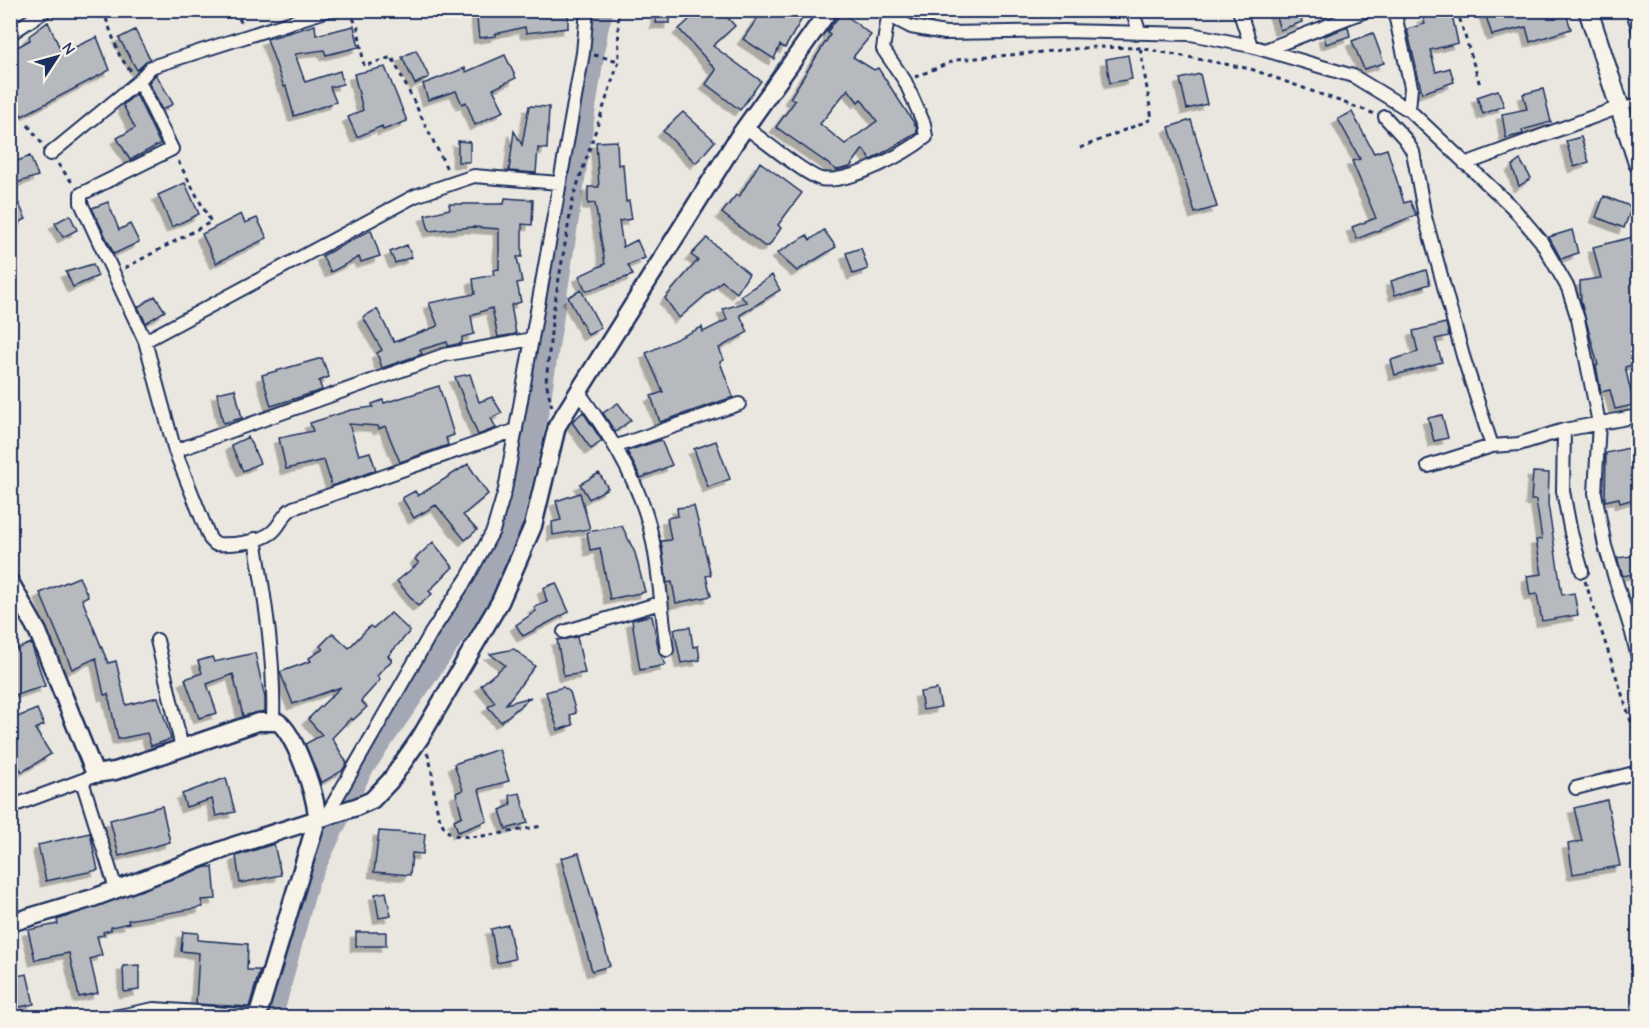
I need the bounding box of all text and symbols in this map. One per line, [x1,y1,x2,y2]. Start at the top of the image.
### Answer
north arrow [27,27,87,87]
text: N [58,39,79,58]

